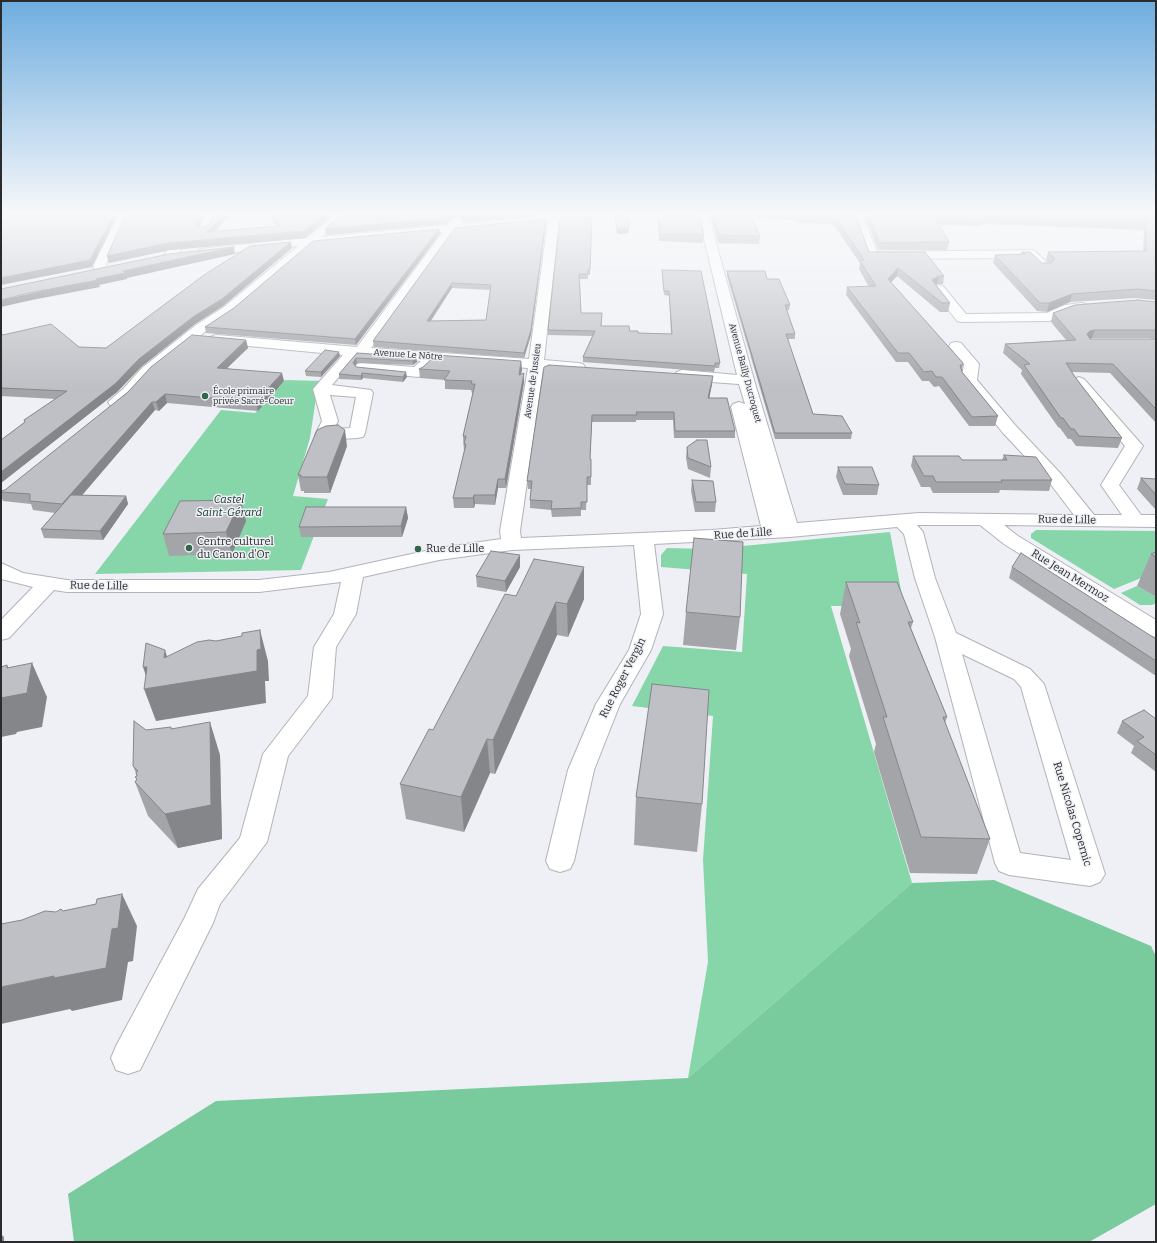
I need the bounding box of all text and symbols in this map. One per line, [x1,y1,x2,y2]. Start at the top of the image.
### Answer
street label: Avenue Bailly Ducroquet [727,322,763,424]
street label: Avenue de Jussieu [522,343,544,419]
street label: Avenue Le Nôtre [373,347,443,363]
place label: École primaire privée Sacré-Coeur [213,386,294,407]
marker: École primaire privée Sacré-Coeur [200,391,210,401]
park label: Castel Saint-Gérard [196,493,262,519]
street label: Rue de Lille [1038,513,1096,527]
street label: Rue de Lille [713,525,773,543]
place label: Centre culturel du Canon d'Or [197,535,274,561]
place label: Rue de Lille [426,542,484,556]
marker: Centre culturel du Canon d'Or [184,543,194,553]
marker: Rue de Lille [413,544,423,554]
street label: Rue Jean Mermoz [1029,547,1111,605]
street label: Rue de Lille [70,579,128,593]
street label: Rue Roger Vergin [597,636,649,720]
street label: Rue Nicolas Copernic [1050,760,1094,868]

